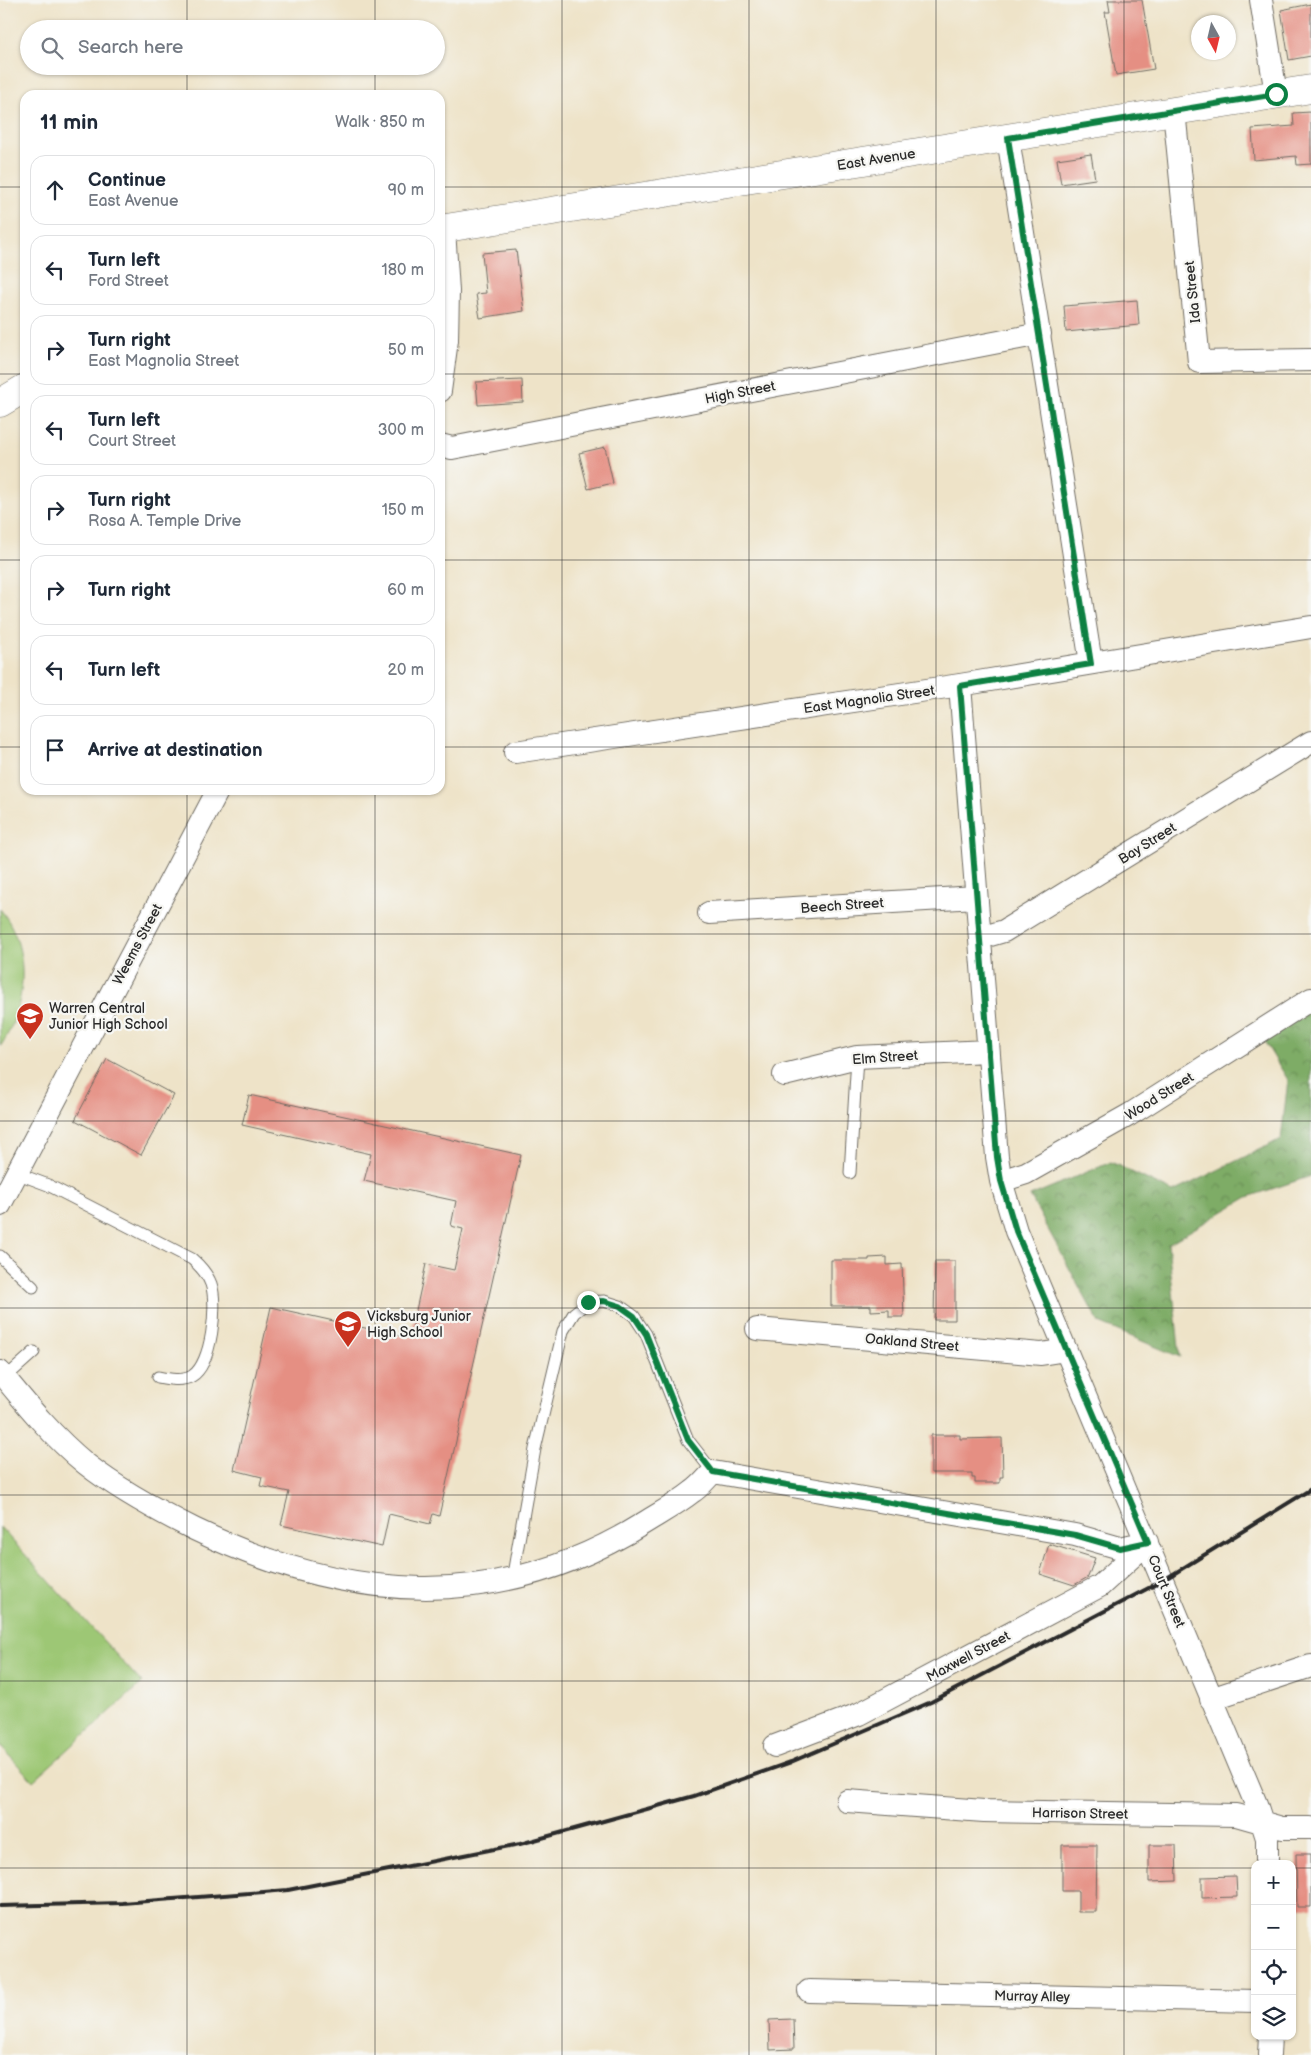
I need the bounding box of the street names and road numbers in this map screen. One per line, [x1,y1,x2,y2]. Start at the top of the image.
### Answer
street label: East Avenue [836,145,916,174]
street label: Ida Street [1181,259,1204,324]
street label: High Street [703,377,777,408]
street label: East Magnolia Street [802,682,936,717]
street label: Bay Street [1115,819,1180,868]
street label: Beech Street [800,894,885,917]
street label: Weems Street [109,900,166,988]
street label: Elm Street [852,1047,919,1068]
street label: Wood Street [1122,1068,1197,1124]
street label: Oakland Street [864,1330,960,1355]
street label: Court Street [1144,1552,1189,1631]
street label: Maxwell Street [923,1627,1014,1686]
street label: Harrison Street [1032,1804,1129,1823]
street label: Murray Alley [994,1987,1071,2006]

